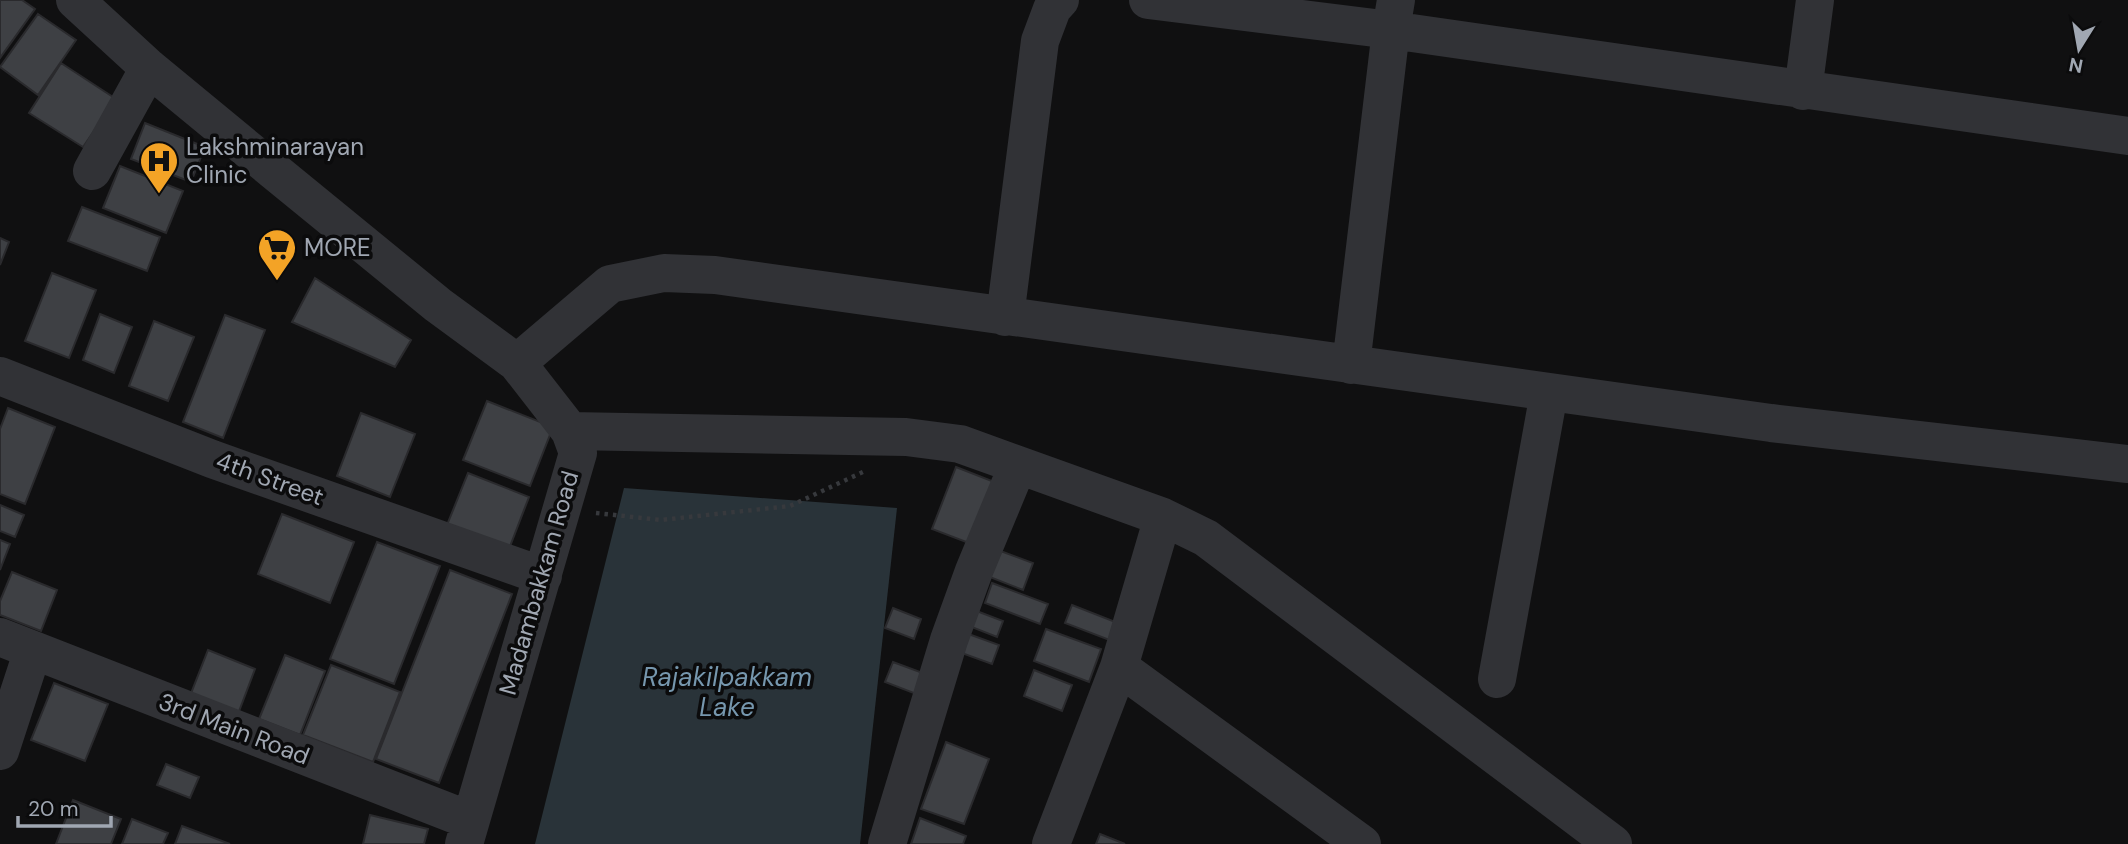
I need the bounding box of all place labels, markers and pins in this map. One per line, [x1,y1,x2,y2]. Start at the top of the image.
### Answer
place label: Lakshminarayan Clinic [186,131,364,190]
hospital icon: Lakshminarayan Clinic [138,140,180,195]
supermarket icon: MORE [256,227,298,282]
place label: MORE [304,232,371,263]

